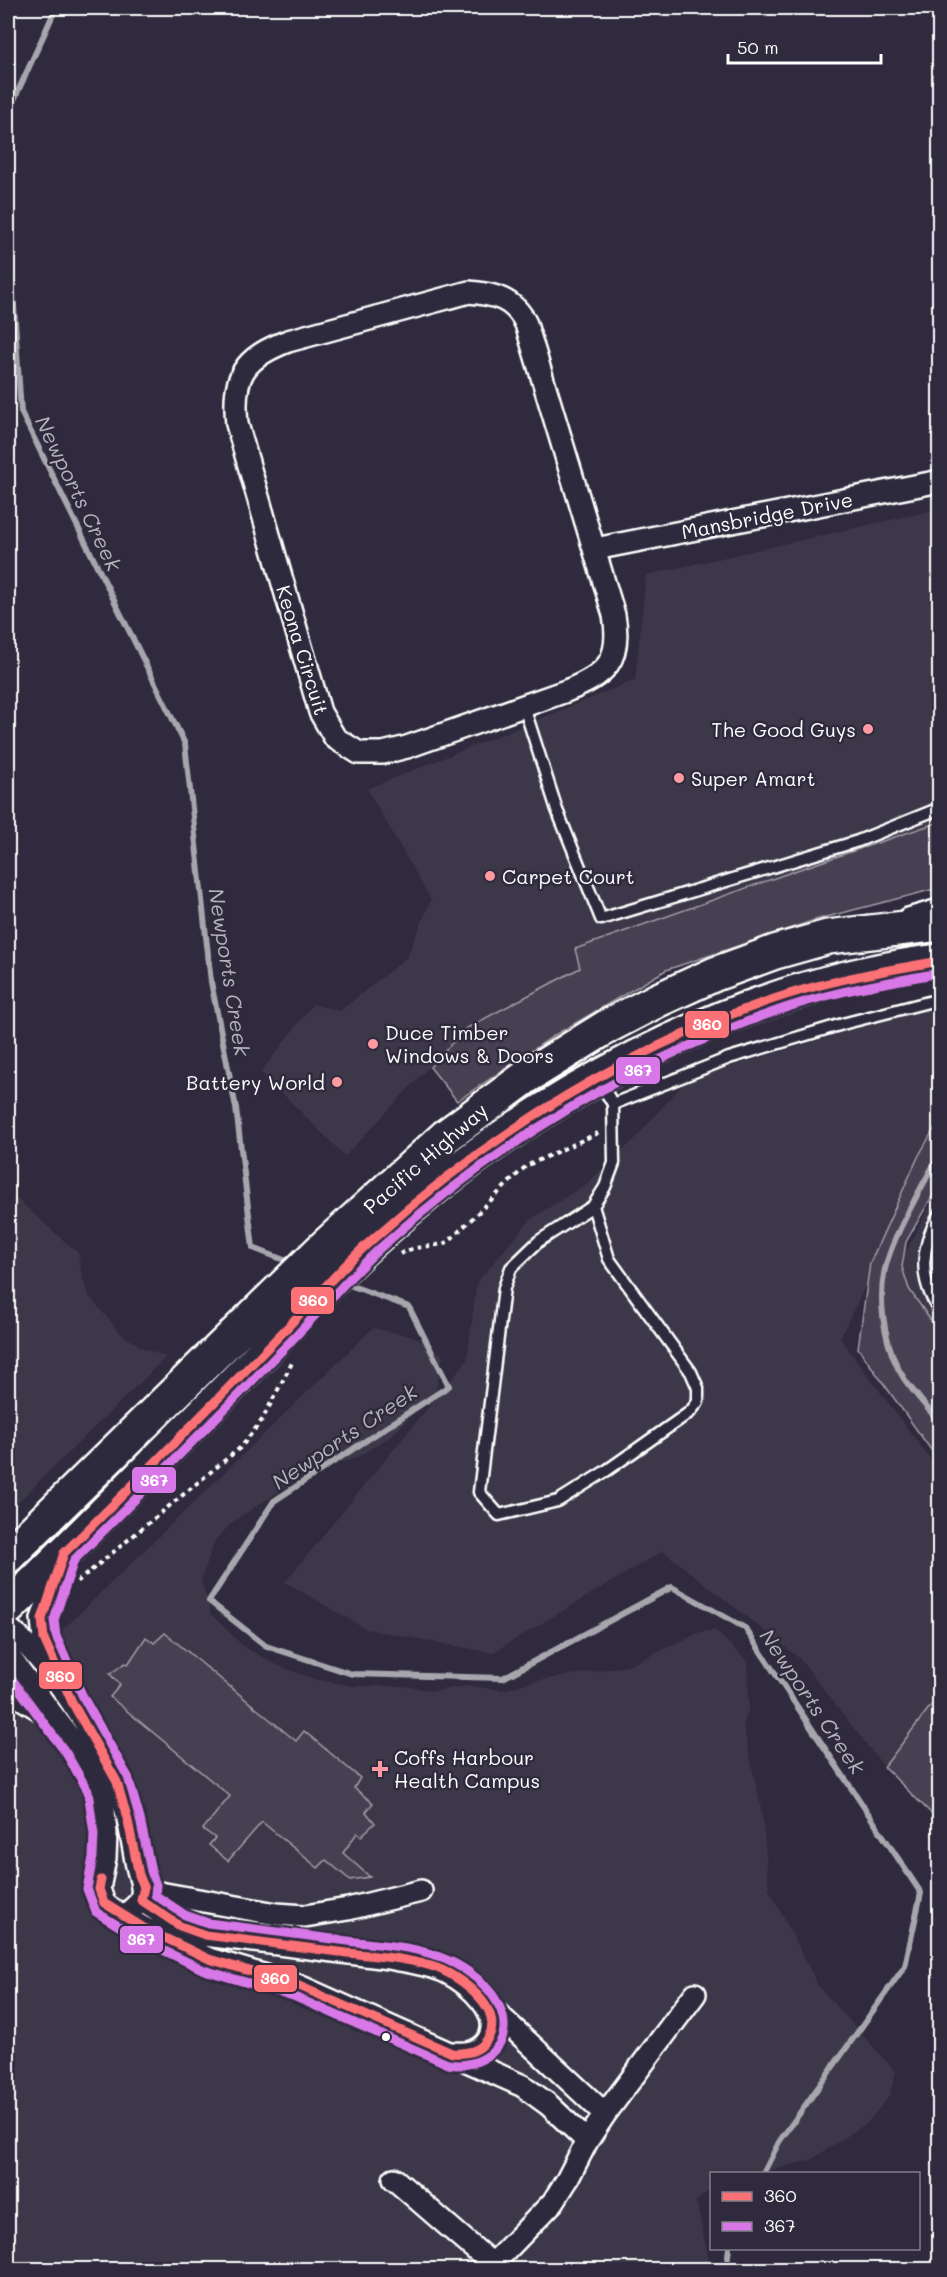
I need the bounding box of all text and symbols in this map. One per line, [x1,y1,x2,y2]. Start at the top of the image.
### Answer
scale bar [728,27,881,65]
text: 50 m [737,35,779,59]
water label: Newports Creek [30,411,129,576]
street label: Mansbridge Drive [679,486,855,544]
street label: Keona Circuit [271,582,335,718]
place label: The Good Guys [711,716,856,742]
marker: The Good Guys [861,722,875,736]
place label: Super Amart [691,765,815,791]
marker: Super Amart [672,771,686,785]
place label: Carpet Court [502,863,635,889]
marker: Carpet Court [483,869,497,883]
water label: Newports Creek [203,886,257,1059]
line badge: 360 [684,1010,730,1039]
text: 360 [692,1013,722,1034]
place label: Duce Timber Windows & Doors [385,1019,554,1068]
marker: Duce Timber Windows & Doors [366,1037,380,1051]
line badge: 367 [615,1056,661,1085]
text: 367 [624,1059,652,1080]
place label: Battery World [186,1069,325,1095]
marker: Battery World [330,1075,344,1089]
street label: Pacific Highway [357,1097,493,1219]
line badge: 360 [290,1286,335,1315]
text: 360 [298,1289,328,1310]
water label: Newports Creek [266,1377,423,1495]
line badge: 367 [131,1466,177,1494]
text: 367 [140,1469,168,1490]
water label: Newports Creek [754,1623,872,1780]
line badge: 360 [38,1661,83,1690]
text: 360 [45,1665,75,1686]
place label: Coffs Harbour Health Campus [394,1744,540,1793]
marker: Coffs Harbour Health Campus [371,1760,389,1778]
line badge: 367 [119,1925,164,1954]
text: 367 [127,1928,155,1949]
line badge: 360 [253,1964,298,1993]
text: 360 [260,1967,290,1988]
unlabelled marker [380,2031,392,2043]
legend [710,2172,920,2250]
text: 360 [764,2183,797,2207]
text: 367 [764,2213,795,2237]

